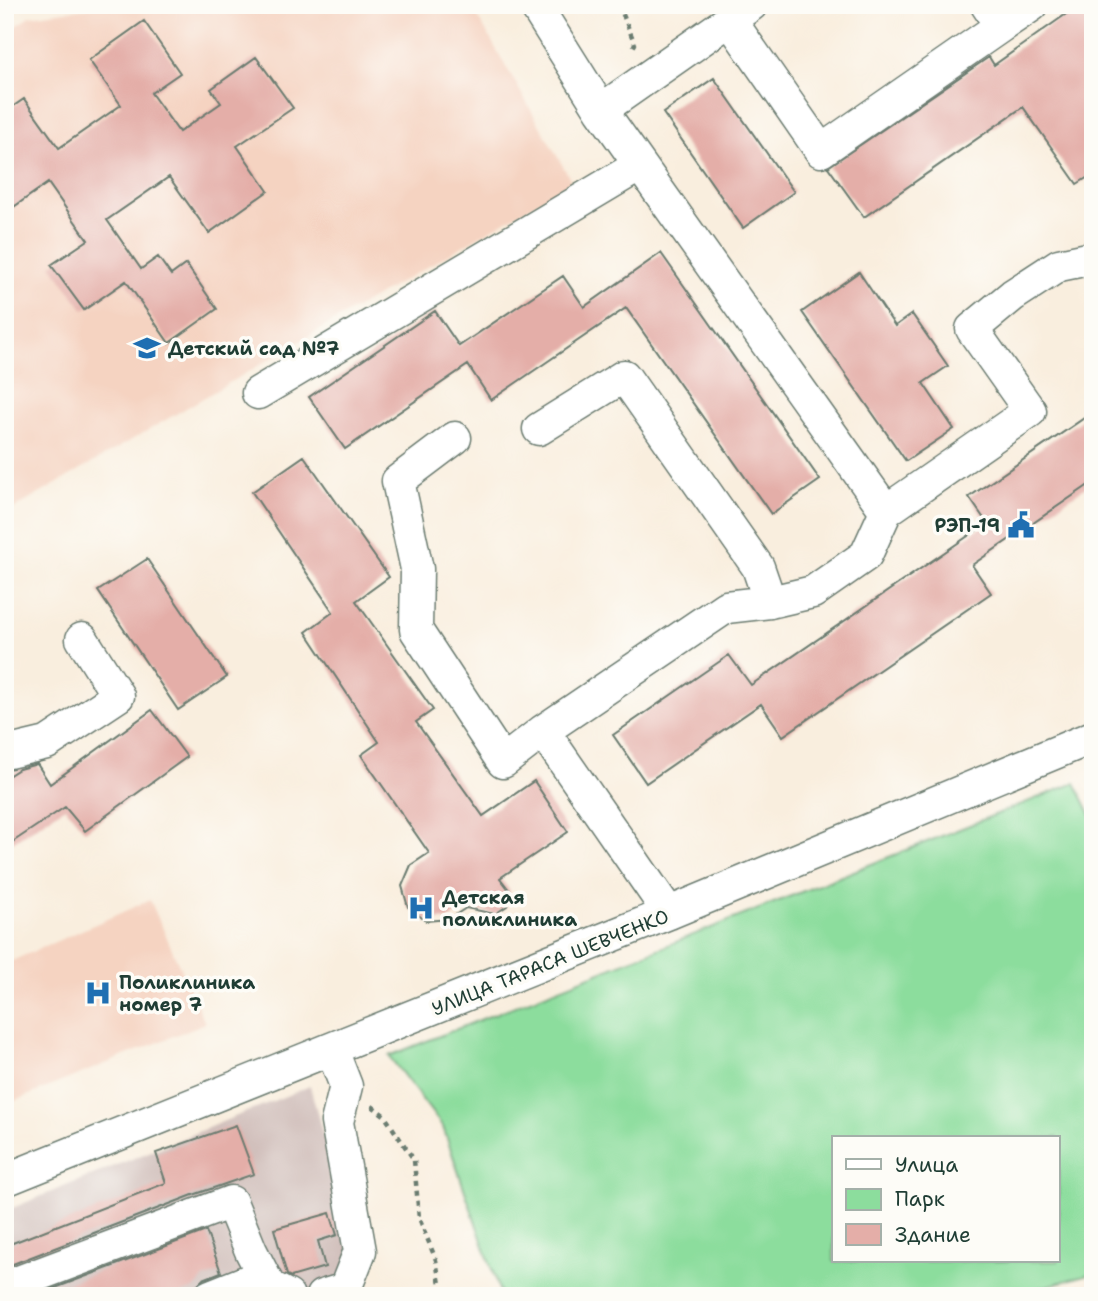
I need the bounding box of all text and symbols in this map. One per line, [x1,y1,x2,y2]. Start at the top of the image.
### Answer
school or university icon: Детский сад №7 [132,333,162,363]
place label: Детский сад №7 [168,336,339,361]
public building icon: РЭП-19 [1006,510,1036,540]
place label: РЭП-19 [934,513,1000,538]
place label: Детская поликлиника [442,885,577,932]
hospital icon: Детская поликлиника [406,893,436,923]
street label: УЛИЦА ТАРАСА ШЕВЧЕНКО [428,903,672,1022]
place label: Поликлиника номер 7 [119,970,255,1017]
hospital icon: Поликлиника номер 7 [83,978,113,1008]
legend [832,1136,1060,1262]
text: Улица [895,1151,958,1179]
text: Парк [895,1185,945,1213]
text: Здание [895,1221,971,1249]

